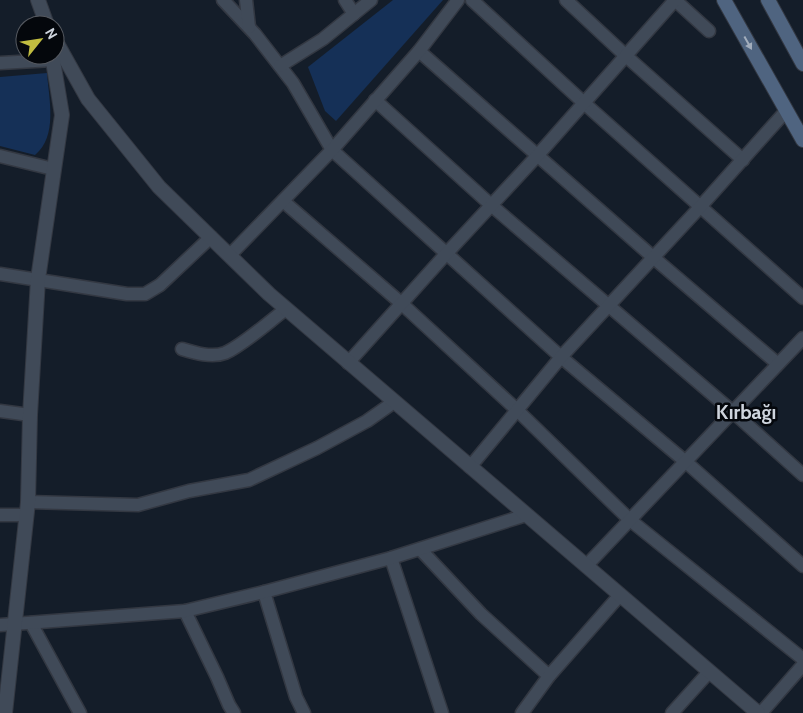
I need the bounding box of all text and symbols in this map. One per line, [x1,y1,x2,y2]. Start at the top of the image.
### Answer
north arrow [15,15,65,65]
text: N [41,25,62,42]
one-way arrow [744,35,752,50]
district label: Kırbağı [716,400,776,424]

